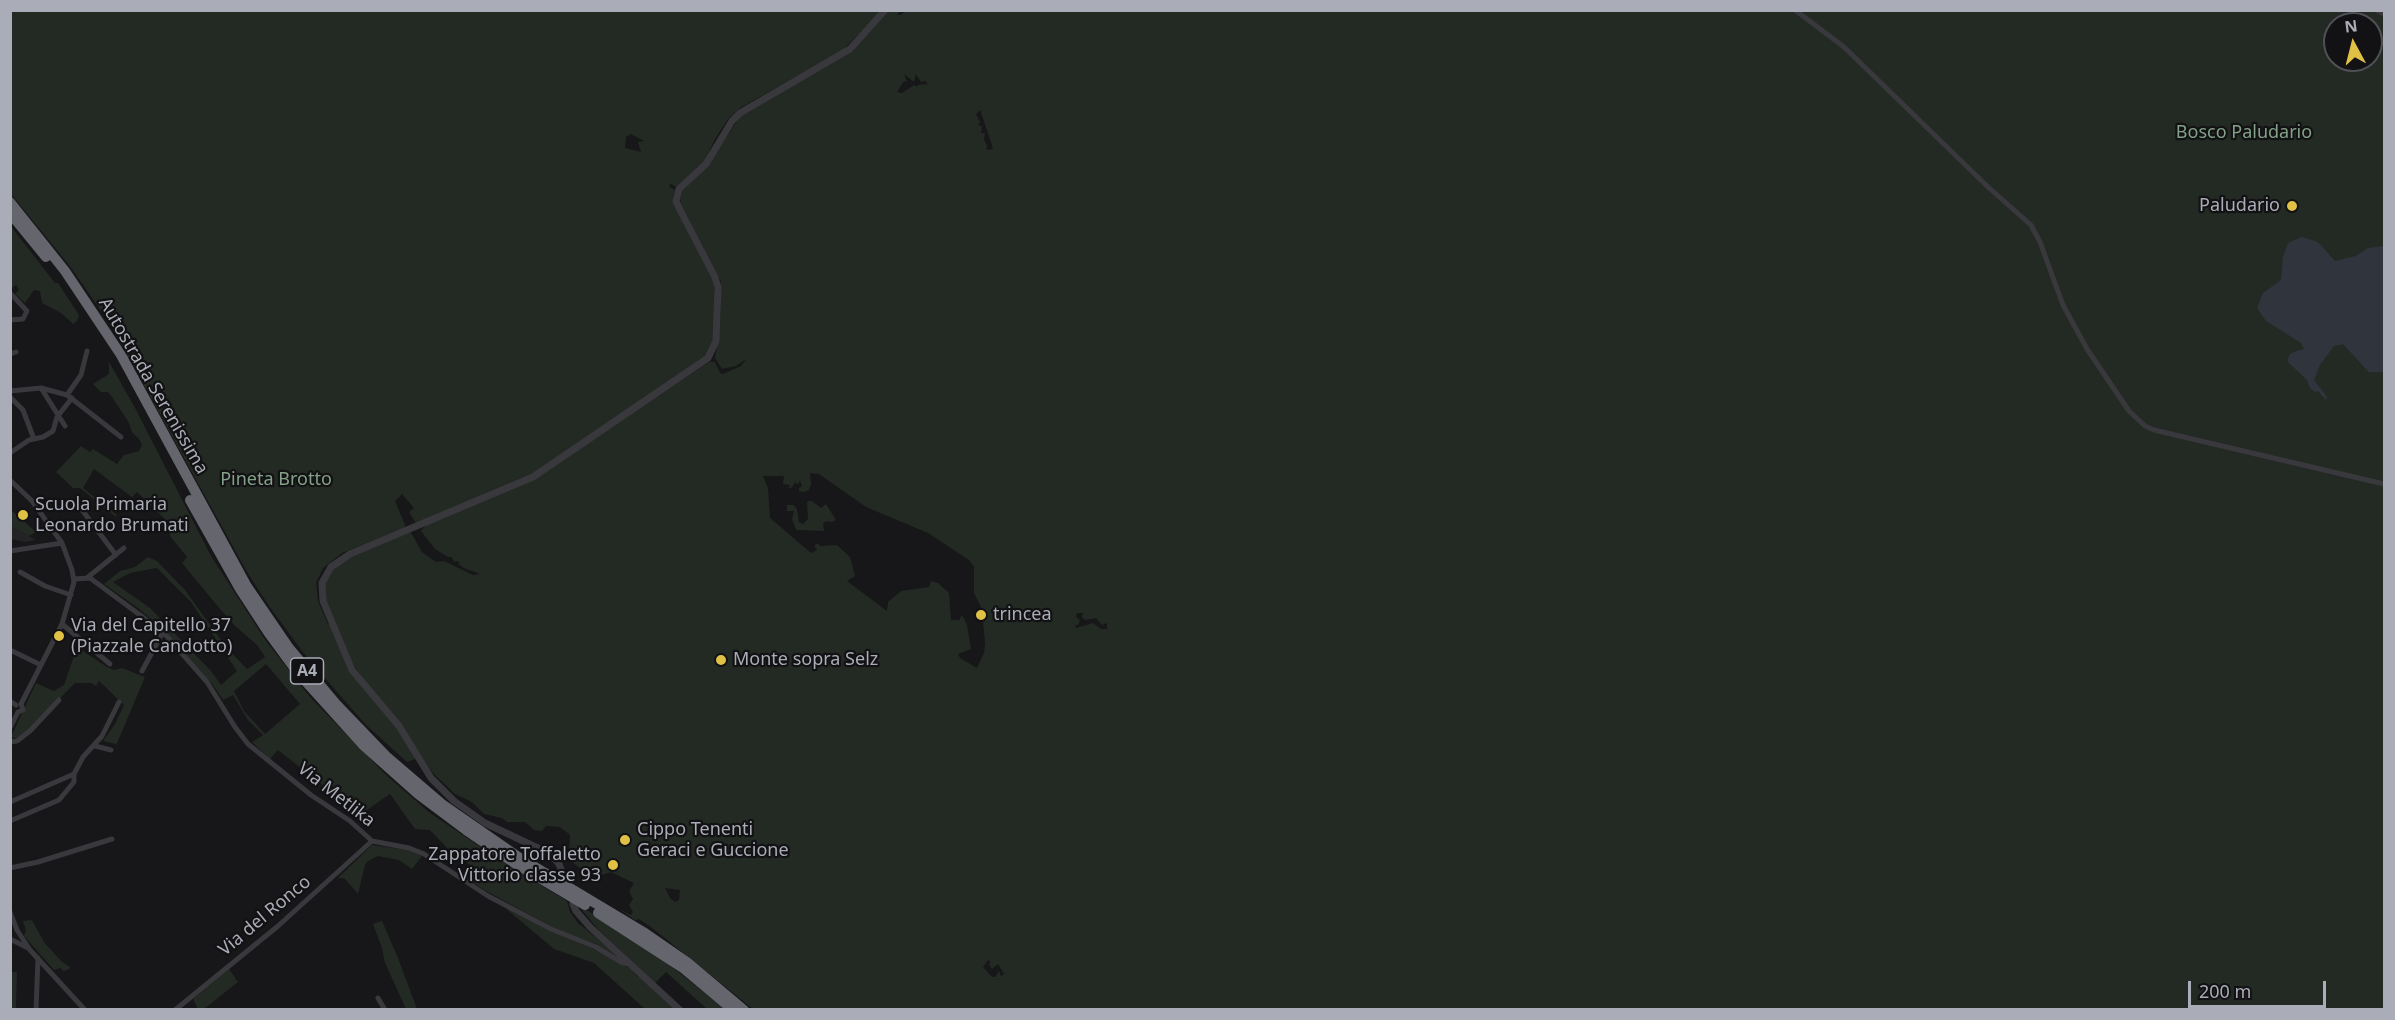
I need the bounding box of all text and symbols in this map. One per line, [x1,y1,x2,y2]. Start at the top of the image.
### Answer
north arrow [2323,12,2383,72]
text: N [2343,14,2359,38]
park label: Bosco Paludario [2176,122,2312,144]
place label: Paludario [2199,195,2280,217]
marker: Paludario [2285,199,2299,213]
street label: Autostrada Serenissima [94,294,212,478]
park label: Pineta Brotto [220,469,332,491]
place label: Scuola Primaria Leonardo Brumati [35,494,189,536]
marker: Scuola Primaria Leonardo Brumati [16,508,30,522]
place label: trincea [993,604,1052,626]
marker: trincea [974,608,988,622]
place label: Via del Capitello 37 (Piazzale Candotto) [71,615,232,658]
marker: Via del Capitello 37 (Piazzale Candotto) [52,629,66,643]
place label: Monte sopra Selz [733,649,878,671]
marker: Monte sopra Selz [714,653,728,667]
road number: A4 [290,658,324,684]
street label: Via Metlika [293,758,379,832]
place label: Cippo Tenenti Geraci e Guccione [637,819,789,862]
marker: Cippo Tenenti Geraci e Guccione [618,833,632,847]
place label: Zappatore Toffaletto Vittorio classe 93 [428,844,601,886]
marker: Zappatore Toffaletto Vittorio classe 93 [606,858,620,872]
street label: Via del Ronco [215,871,315,961]
scale bar [2191,969,2329,1007]
text: 200 m [2199,979,2251,1003]

